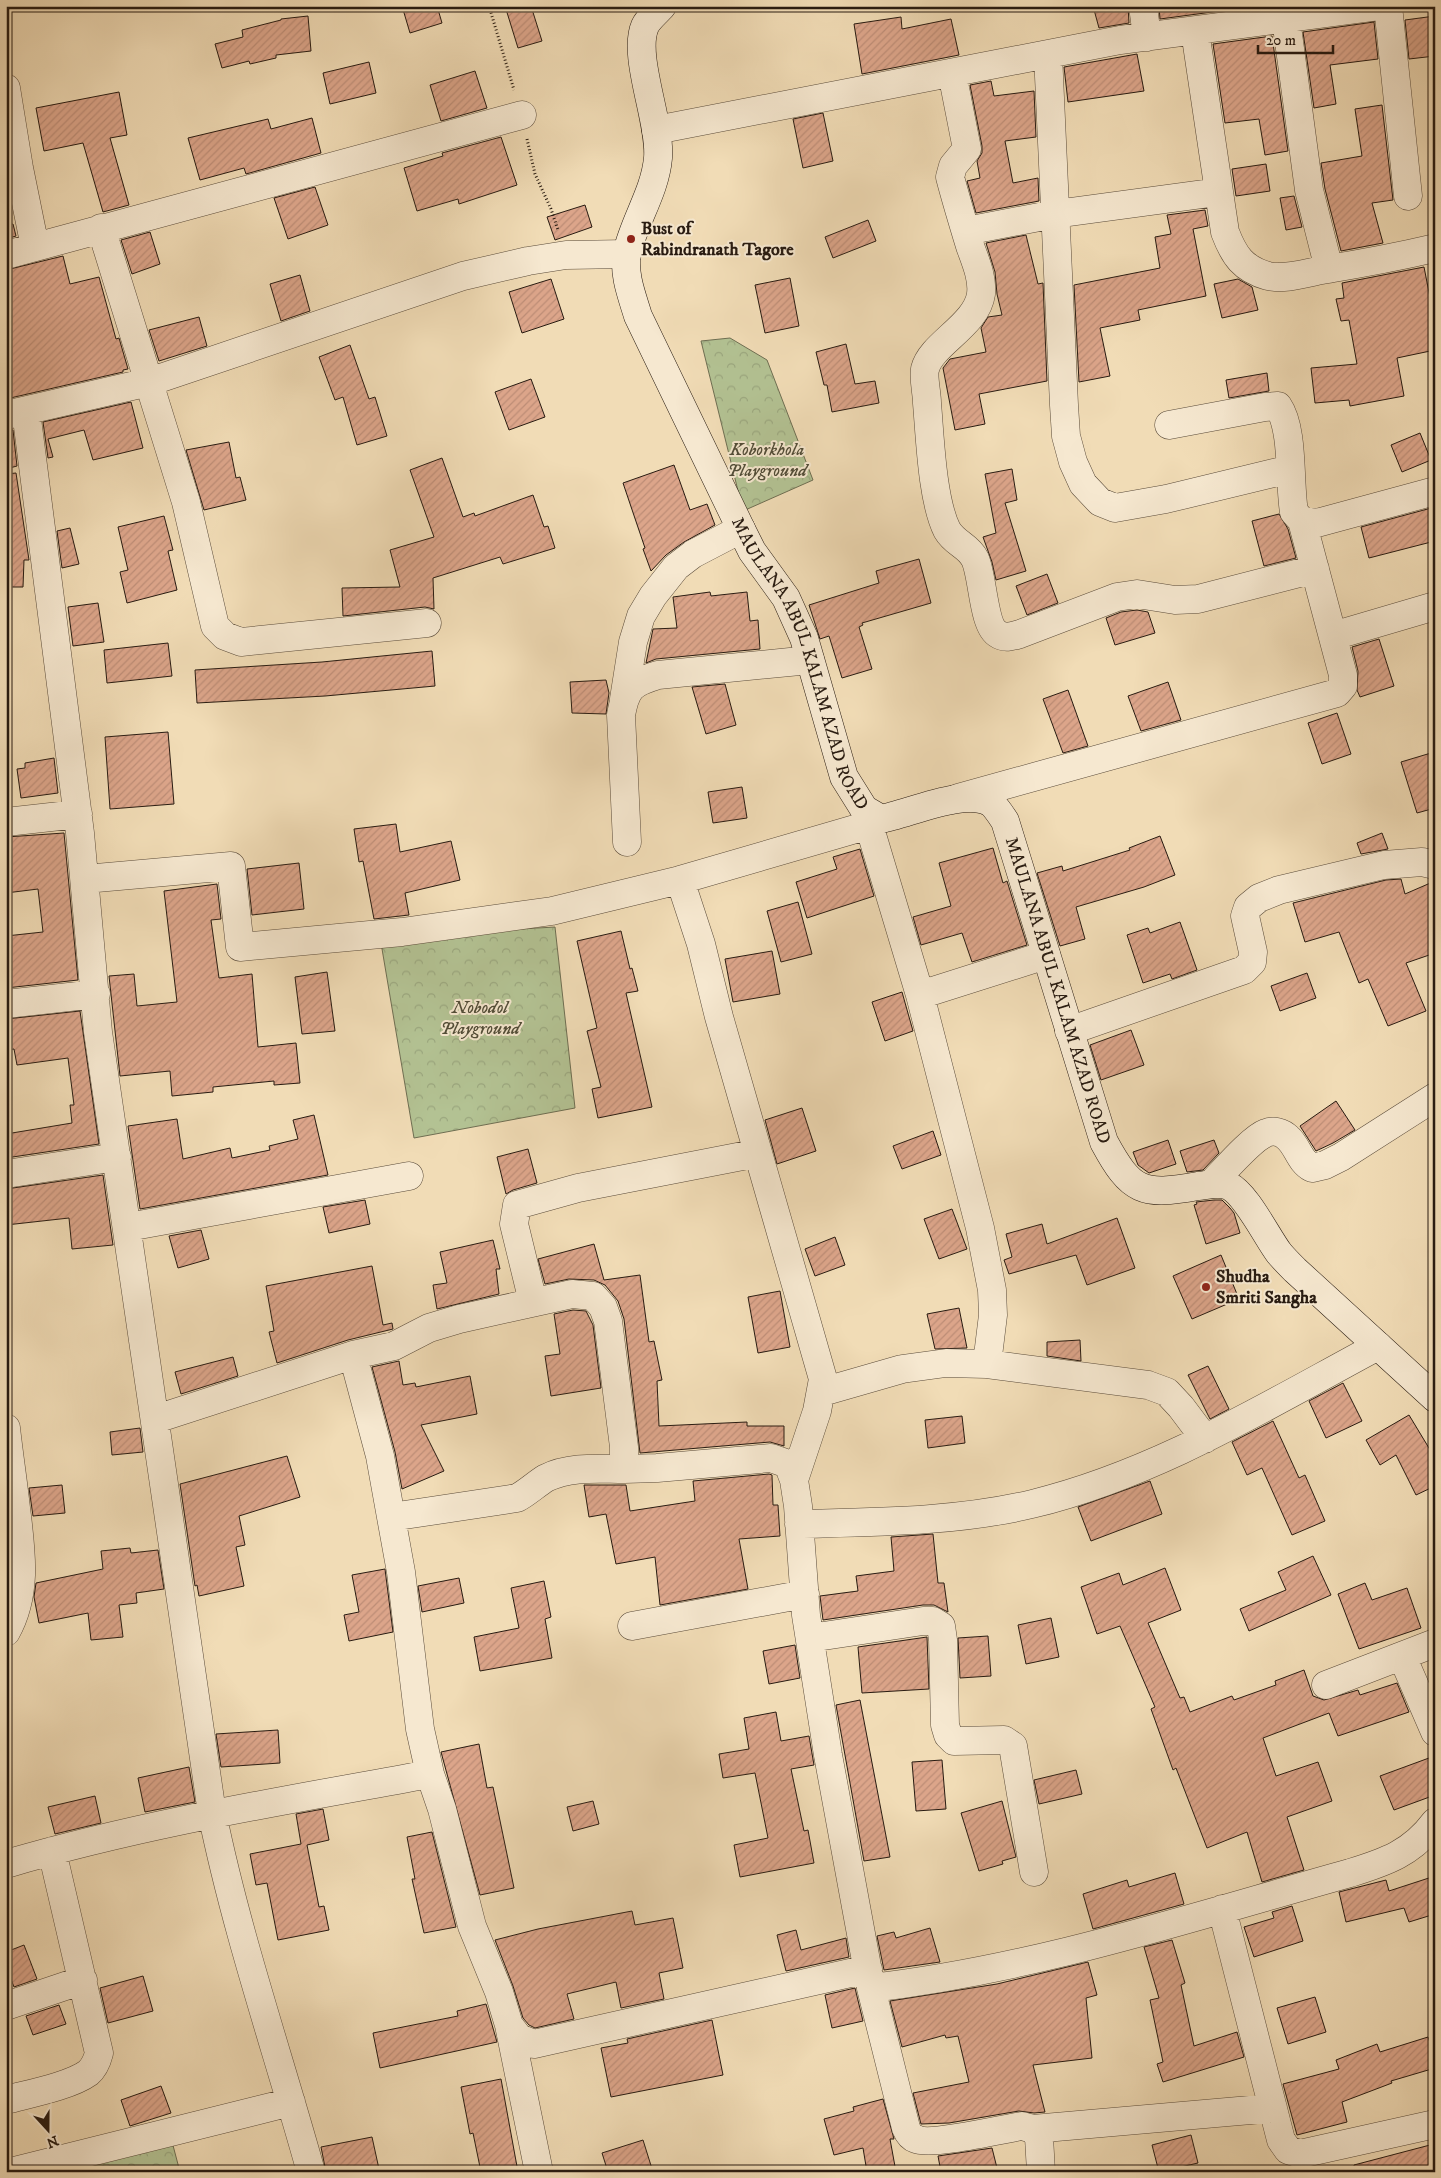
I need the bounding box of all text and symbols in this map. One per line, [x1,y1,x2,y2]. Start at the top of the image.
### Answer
scale bar [1258,22,1334,54]
text: 20 m [1266,31,1296,50]
place label: Bust of Rabindranath Tagore [641,218,794,261]
marker: Bust of Rabindranath Tagore [625,233,637,245]
park label: Koborkhola Playground [727,439,809,482]
street label: MAULANA ABUL KALAM AZAD ROAD [726,514,873,814]
street label: MAULANA ABUL KALAM AZAD ROAD [1000,834,1115,1147]
park label: Nobodol Playground [440,997,522,1040]
place label: Shudha Smriti Sangha [1216,1266,1317,1309]
marker: Shudha Smriti Sangha [1200,1281,1212,1293]
north arrow [22,2106,72,2156]
text: N [43,2131,61,2152]

